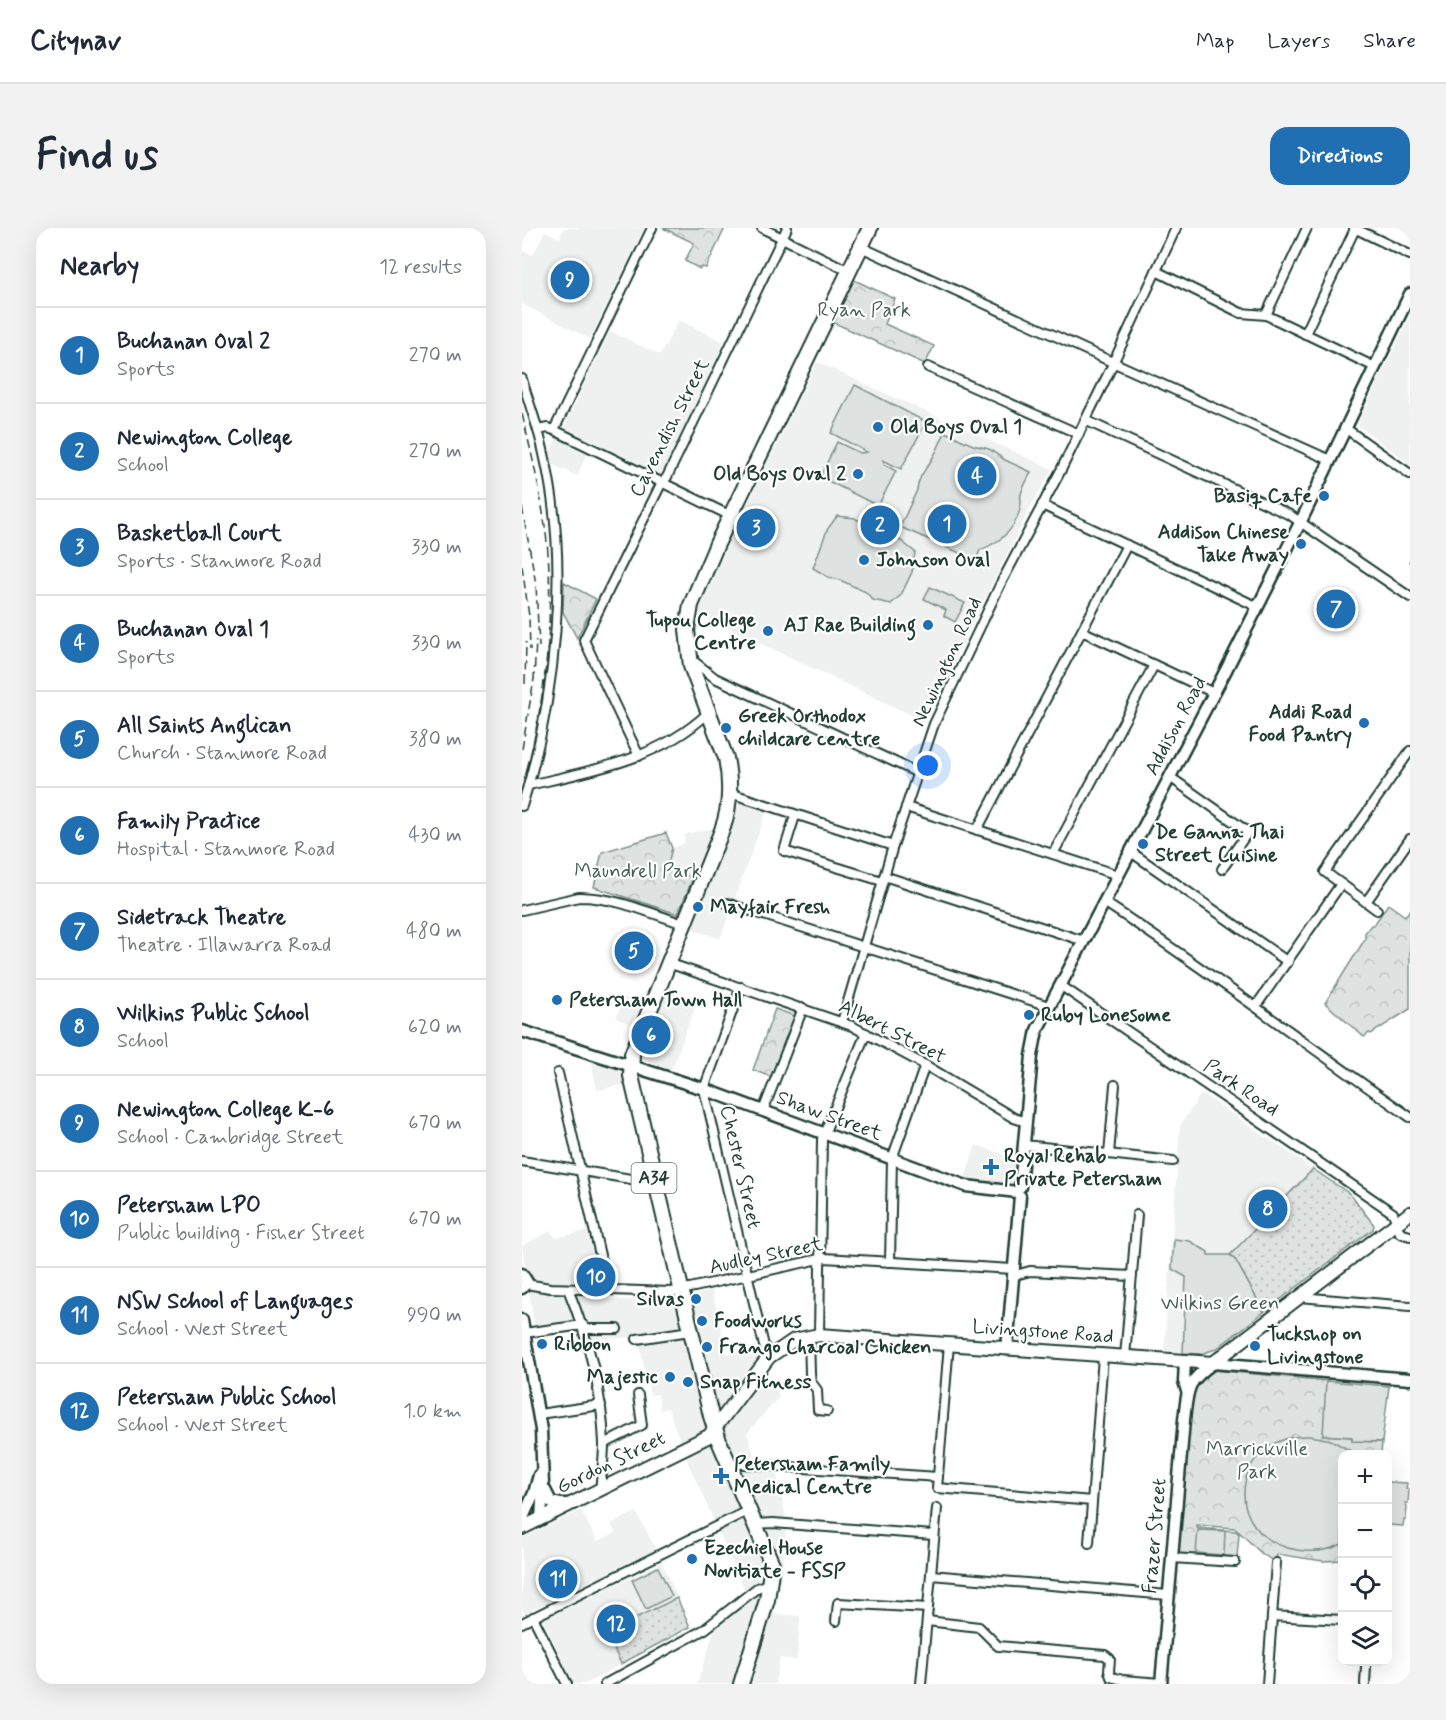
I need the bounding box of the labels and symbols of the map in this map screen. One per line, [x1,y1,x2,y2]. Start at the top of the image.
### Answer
pin: 9 [550,257,590,302]
park label: Ryan Park [817,297,911,324]
street label: Cavendish Street [623,354,717,502]
place label: Old Boys Oval 1 [890,414,1022,441]
marker: Old Boys Oval 1 [871,420,885,434]
pin: 4 [958,454,996,498]
place label: Old Boys Oval 2 [713,461,846,488]
marker: Old Boys Oval 2 [851,467,865,481]
place label: Basiq Cafe [1214,483,1312,510]
marker: Basiq Cafe [1317,489,1331,503]
pin: 2 [860,502,900,548]
pin: 1 [928,502,966,546]
pin: 3 [736,506,776,550]
place label: Addison Chinese Take Away [1158,519,1290,569]
marker: Addison Chinese Take Away [1294,537,1308,551]
place label: Johnson Oval [876,547,990,574]
marker: Johnson Oval [857,553,871,567]
pin: 7 [1316,586,1356,632]
street label: Newington Road [905,593,989,731]
place label: Tupou College Centre [646,607,757,657]
place label: AJ Rae Building [784,612,916,641]
marker: AJ Rae Building [921,618,935,632]
marker: Tupou College Centre [761,624,775,638]
street label: Addison Road [1139,672,1213,780]
place label: Addi Road Food Pantry [1248,699,1352,749]
place label: Greek Orthodox childcare centre [737,703,880,753]
marker: Addi Road Food Pantry [1357,716,1371,730]
marker: Greek Orthodox childcare centre [719,721,733,735]
your location [913,751,942,780]
place label: De Ganna Thai Street Cuisine [1155,819,1285,869]
marker: De Ganna Thai Street Cuisine [1136,837,1150,851]
park label: Maundrell Park [574,858,702,885]
place label: Mayfair Fresh [710,894,831,921]
marker: Mayfair Fresh [691,900,705,914]
pin: 5 [614,928,654,974]
place label: Petersham Town Hall [569,987,742,1014]
marker: Petersham Town Hall [550,993,564,1007]
street label: Albert Street [834,993,950,1071]
place label: Ruby Lonesome [1041,1002,1171,1029]
marker: Ruby Lonesome [1022,1008,1036,1022]
pin: 6 [632,1012,670,1058]
street label: Park Road [1198,1053,1284,1123]
street label: Shaw Street [773,1084,886,1148]
street label: Chester Street [713,1103,767,1231]
place label: Royal Rehab Private Petersham [1004,1143,1162,1193]
marker: Royal Rehab Private Petersham [982,1158,1000,1176]
road number: A34 [632,1163,676,1193]
pin: 8 [1248,1186,1288,1232]
street label: Audley Street [707,1231,825,1281]
pin: 10 [576,1254,616,1300]
place label: Silvas [637,1286,684,1313]
park label: Wilkins Green [1161,1290,1279,1317]
marker: Silvas [689,1292,703,1306]
place label: Foodworks [714,1308,802,1335]
marker: Foodworks [695,1314,709,1328]
street label: Livingstone Road [971,1314,1115,1350]
place label: Tuckshop on Livingstone [1267,1321,1363,1371]
place label: Ribbon [554,1331,611,1358]
place label: Frango Charcoal Chicken [719,1334,932,1361]
marker: Ribbon [535,1337,549,1351]
marker: Tuckshop on Livingstone [1248,1339,1262,1353]
marker: Frango Charcoal Chicken [700,1340,714,1354]
place label: Majestic [587,1364,658,1391]
place label: Snap Fitness [700,1369,811,1396]
marker: Majestic [663,1370,677,1384]
marker: Snap Fitness [681,1375,695,1389]
street label: Gordon Street [552,1425,670,1501]
park label: Marrickville Park [1206,1436,1308,1486]
place label: Petersham Family Medical Centre [734,1451,890,1501]
marker: Petersham Family Medical Centre [712,1467,730,1485]
street label: Frazer Street [1136,1477,1174,1595]
place label: Ezechiel House Novitiate - FSSP [704,1535,847,1585]
marker: Ezechiel House Novitiate - FSSP [685,1552,699,1566]
pin: 11 [538,1556,578,1602]
pin: 12 [596,1602,635,1646]

